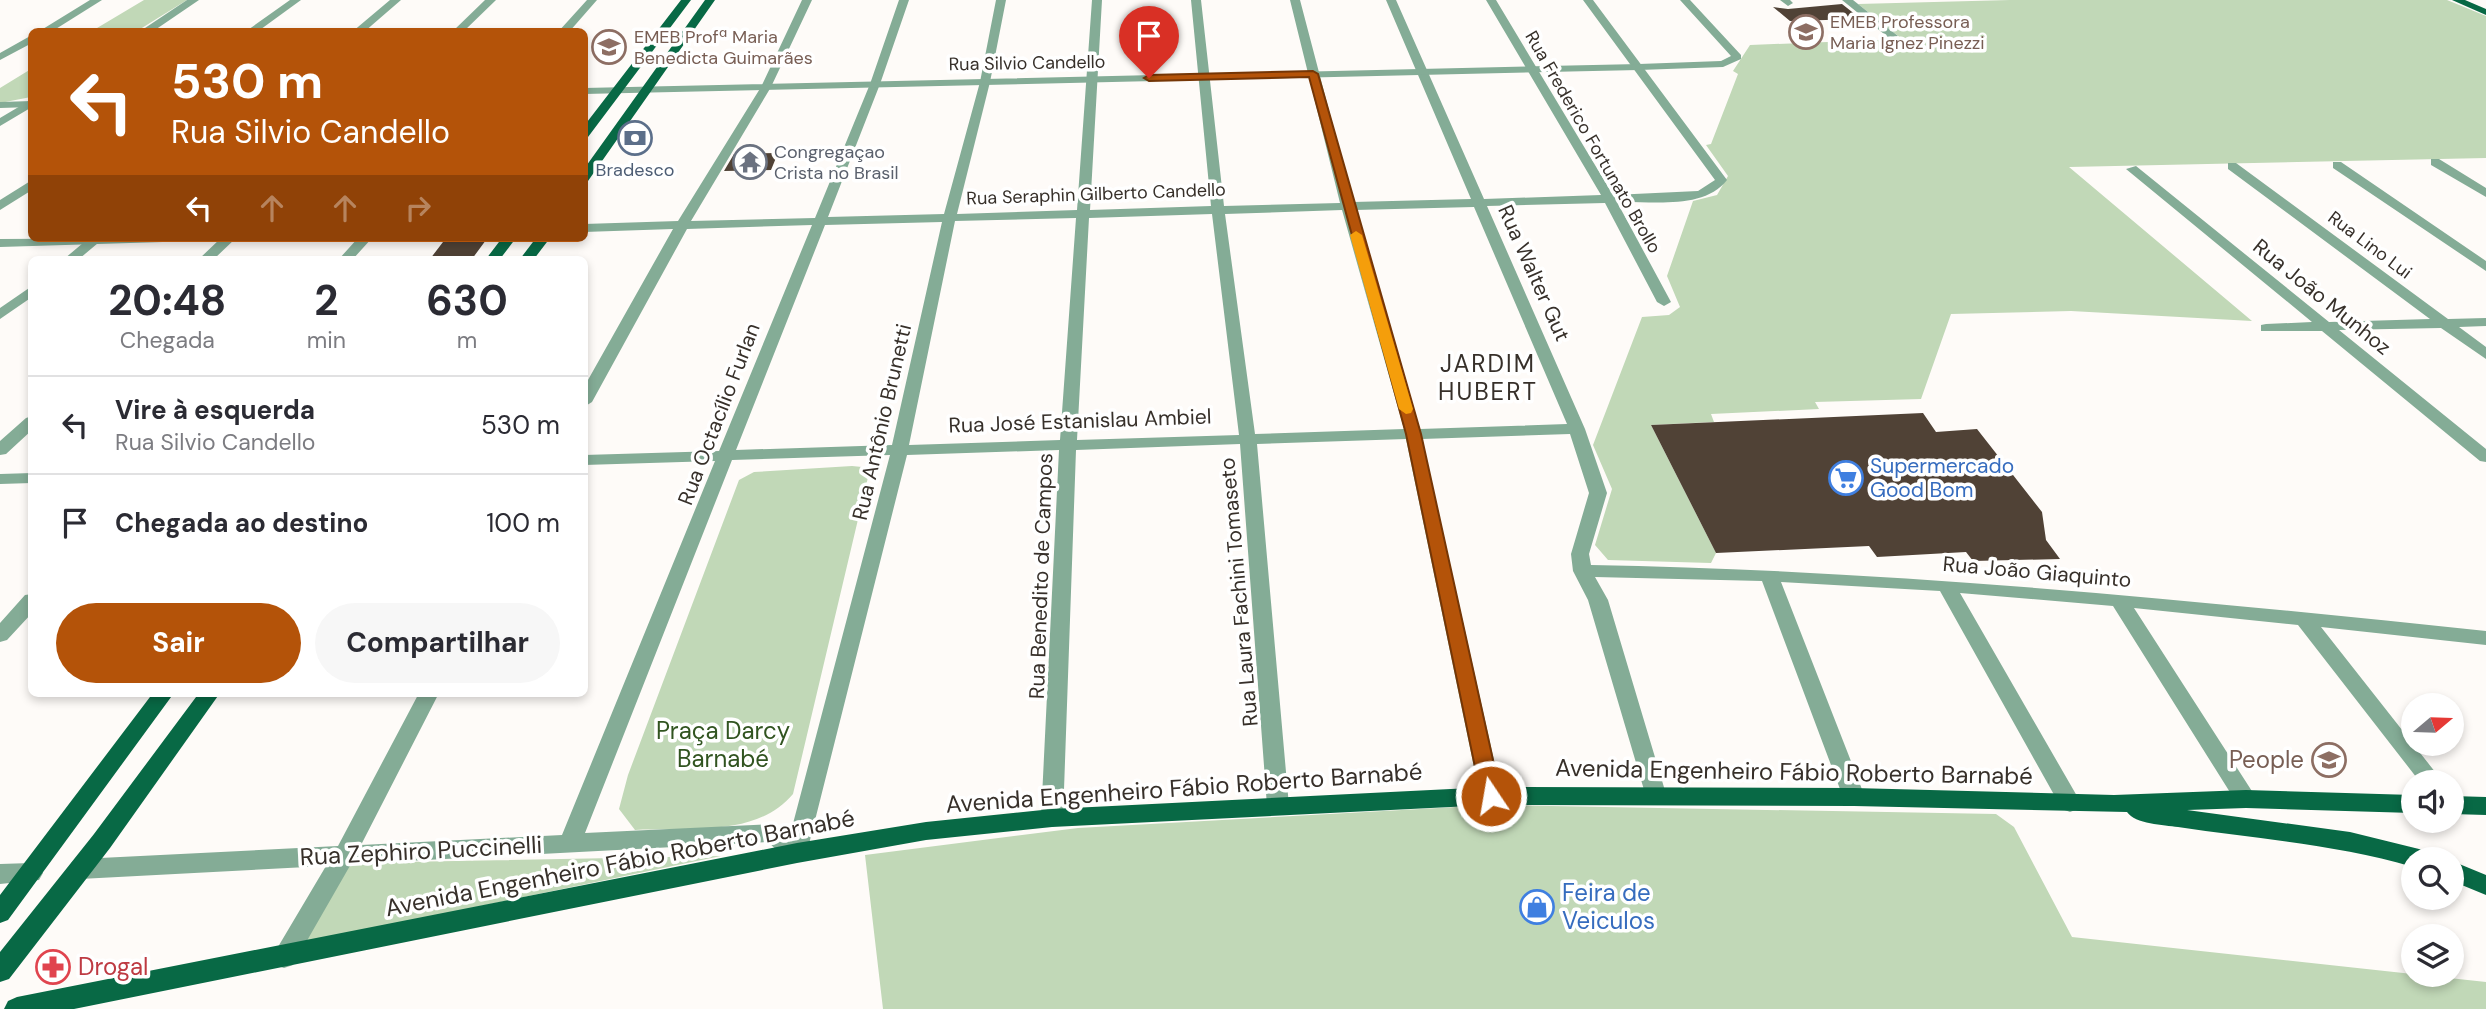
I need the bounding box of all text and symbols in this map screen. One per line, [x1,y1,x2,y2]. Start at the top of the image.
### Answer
pin [1119,6,1179,78]
place label: EMEB Professora Maria Ignez Pinezzi [1830,10,1984,55]
school or university icon: EMEB Professora Maria Ignez Pinezzi [1787,13,1825,51]
icon: arrive [1130,17,1168,55]
place label: EMEB Profª Maria Benedicta Guimarães [634,25,813,70]
street label: Rua Frederico Fortunato Brollo [1519,27,1667,257]
school or university icon: EMEB Profª Maria Benedicta Guimarães [590,28,628,66]
text: 530 m [171,49,323,113]
street label: Rua Silvio Candello [948,50,1106,76]
icon: left [56,56,147,147]
text: Rua Silvio Candello [171,111,450,153]
bank icon: Bradesco [616,119,654,157]
place label: Congregaçao Crista no Brasil [774,140,899,185]
temple icon: Congregaçao Crista no Brasil [731,143,769,181]
place label: Bradesco [596,158,674,182]
street label: Rua Seraphin Gilberto Candello [966,177,1226,211]
icon: left [180,189,218,227]
icon: ahead [253,189,291,227]
icon: ahead [326,189,364,227]
icon: right [399,189,437,227]
street label: Rua Walter Gut [1491,200,1577,346]
street label: Rua Lino Lui [2323,206,2417,284]
street label: Rua João Munhoz [2247,233,2397,361]
text: 20:48 [108,273,226,328]
text: 2 [314,273,338,328]
text: 630 [426,273,508,328]
street label: Rua Octacílio Furlan [671,319,767,509]
street label: Rua Antônio Brunetti [846,321,918,523]
text: Chegada [120,325,215,355]
text: min [307,325,346,355]
text: m [457,325,477,355]
district label: JARDIM HUBERT [1438,348,1538,407]
text: Vire à esquerda [115,393,315,427]
street label: Rua José Estanislau Ambiel [948,402,1212,440]
icon: left [56,406,94,444]
text: 530 m [481,408,560,442]
text: Rua Silvio Candello [115,427,315,457]
street label: Rua Benedito de Campos [1023,452,1059,700]
place label: Supermercado Good Bom [1870,452,2014,504]
street label: Rua Laura Fachini Tomaseto [1213,457,1265,727]
supermarket icon: Supermercado Good Bom [1827,459,1865,497]
icon: arrive [56,504,94,542]
text: Chegada ao destino [115,506,368,540]
text: 100 m [486,506,560,540]
street label: Rua João Giaquinto [1942,550,2132,594]
button: Sair [56,603,301,683]
button: Compartilhar [315,603,560,683]
north arrow [2401,693,2464,756]
map controls [2401,693,2464,987]
park label: Praça Darcy Barnabé [656,715,790,774]
school or university icon: People [2310,741,2348,779]
place label: People [2229,744,2304,775]
street label: Avenida Engenheiro Fábio Roberto Barnabé [1555,752,2033,791]
street label: Avenida Engenheiro Fábio Roberto Barnabé [945,755,1423,820]
position arrow [1454,759,1528,833]
button: sound [2401,770,2464,833]
street label: Avenida Engenheiro Fábio Roberto Barnabé [382,802,857,923]
street label: Rua Zephiro Puccinelli [299,829,543,872]
button: search [2401,847,2464,910]
place label: Feira de Veiculos [1562,877,1655,936]
shop icon: Feira de Veiculos [1518,888,1556,926]
button: layers [2401,924,2464,987]
pharmacy icon: Drogal [34,948,72,986]
place label: Drogal [78,951,148,982]

